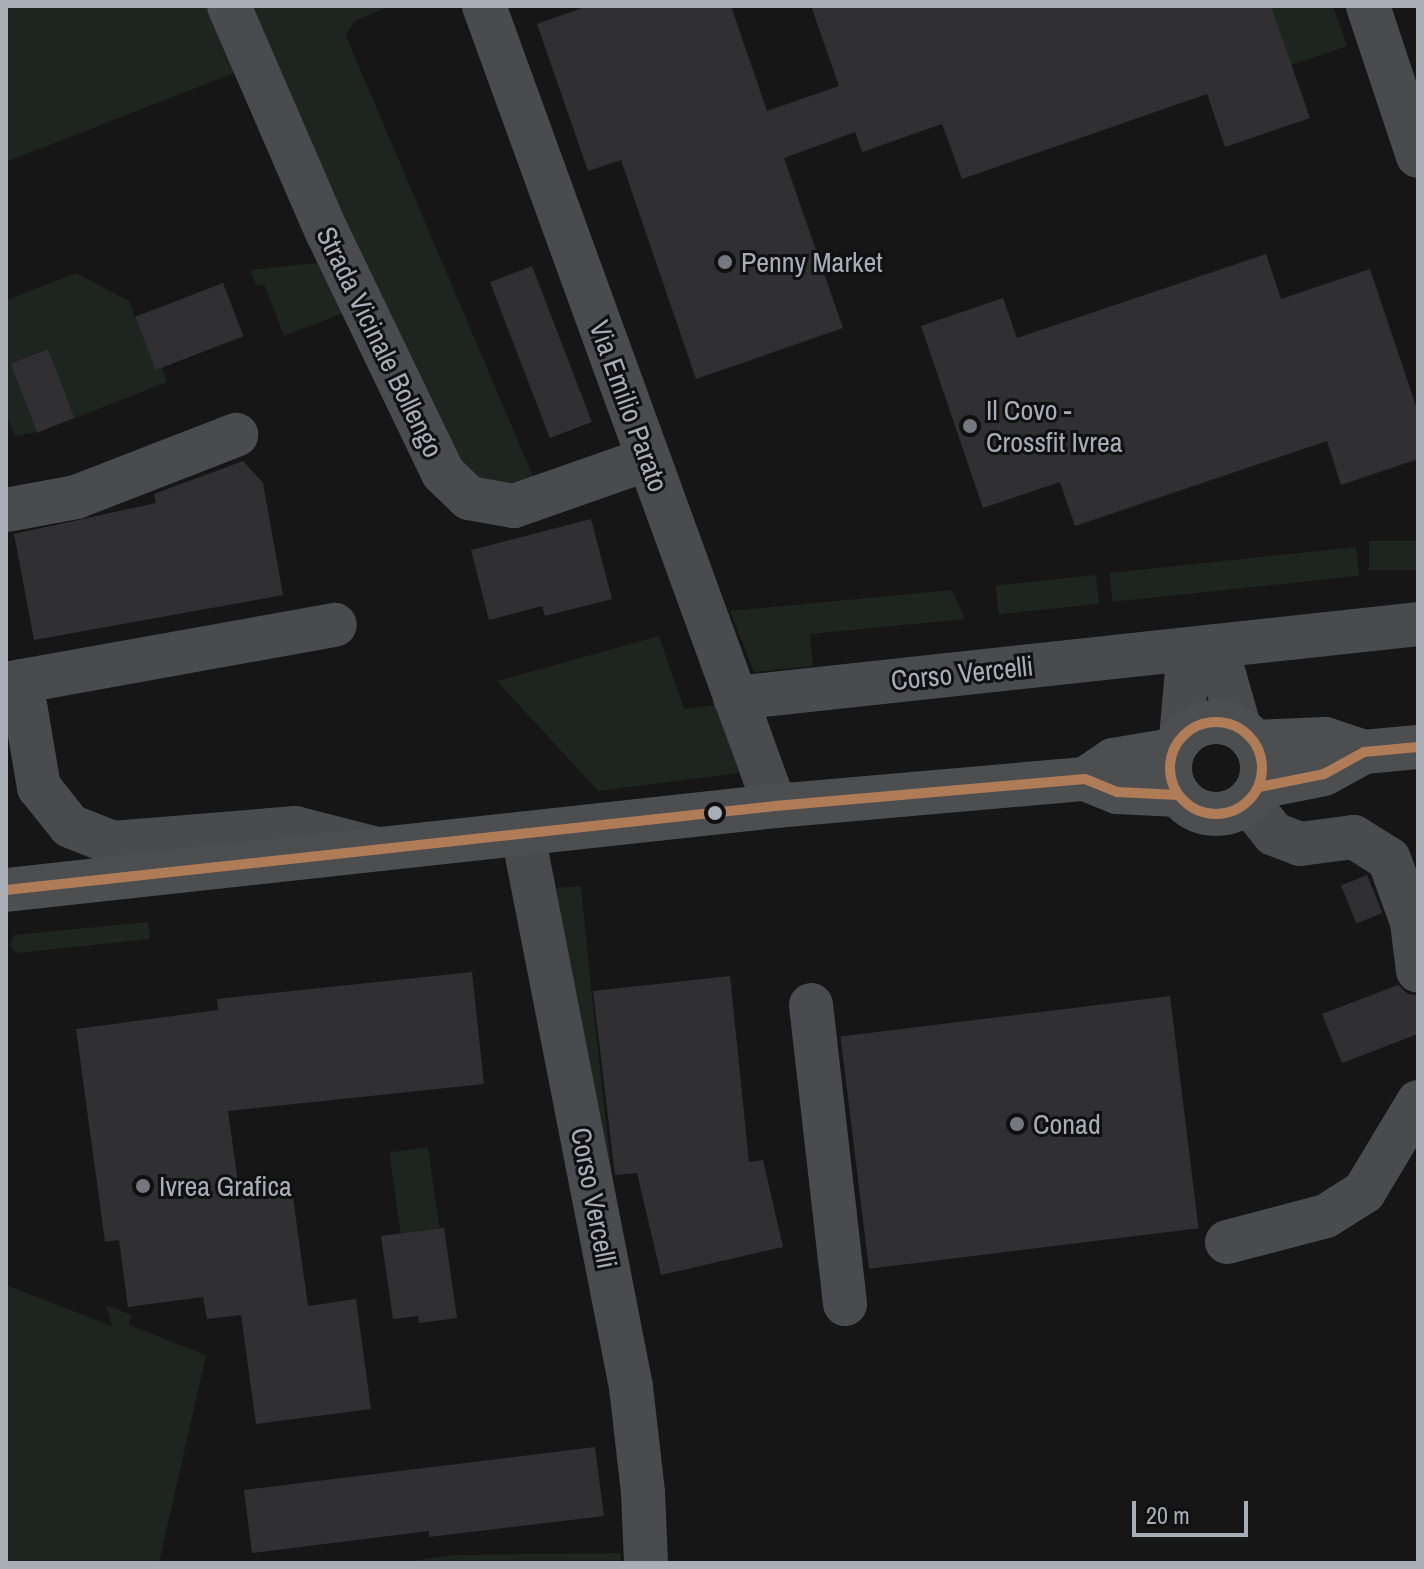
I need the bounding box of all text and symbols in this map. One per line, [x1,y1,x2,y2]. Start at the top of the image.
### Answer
street label: Strada Vicinale Bollengo [310,221,450,463]
place label: Penny Market [741,245,883,279]
marker: Penny Market [716,253,734,271]
street label: Via Emilio Parato [583,316,675,496]
place label: Il Covo - Crossfit Ivrea [986,393,1123,459]
marker: Il Covo - Crossfit Ivrea [961,417,979,435]
street label: Corso Vercelli [889,649,1035,697]
unlabelled marker [707,805,723,821]
place label: Conad [1033,1107,1101,1141]
marker: Conad [1008,1115,1026,1133]
street label: Corso Vercelli [564,1125,624,1271]
place label: Ivrea Grafica [159,1169,292,1203]
marker: Ivrea Grafica [134,1177,152,1195]
scale bar [1136,1485,1252,1535]
text: 20 m [1146,1499,1190,1531]

